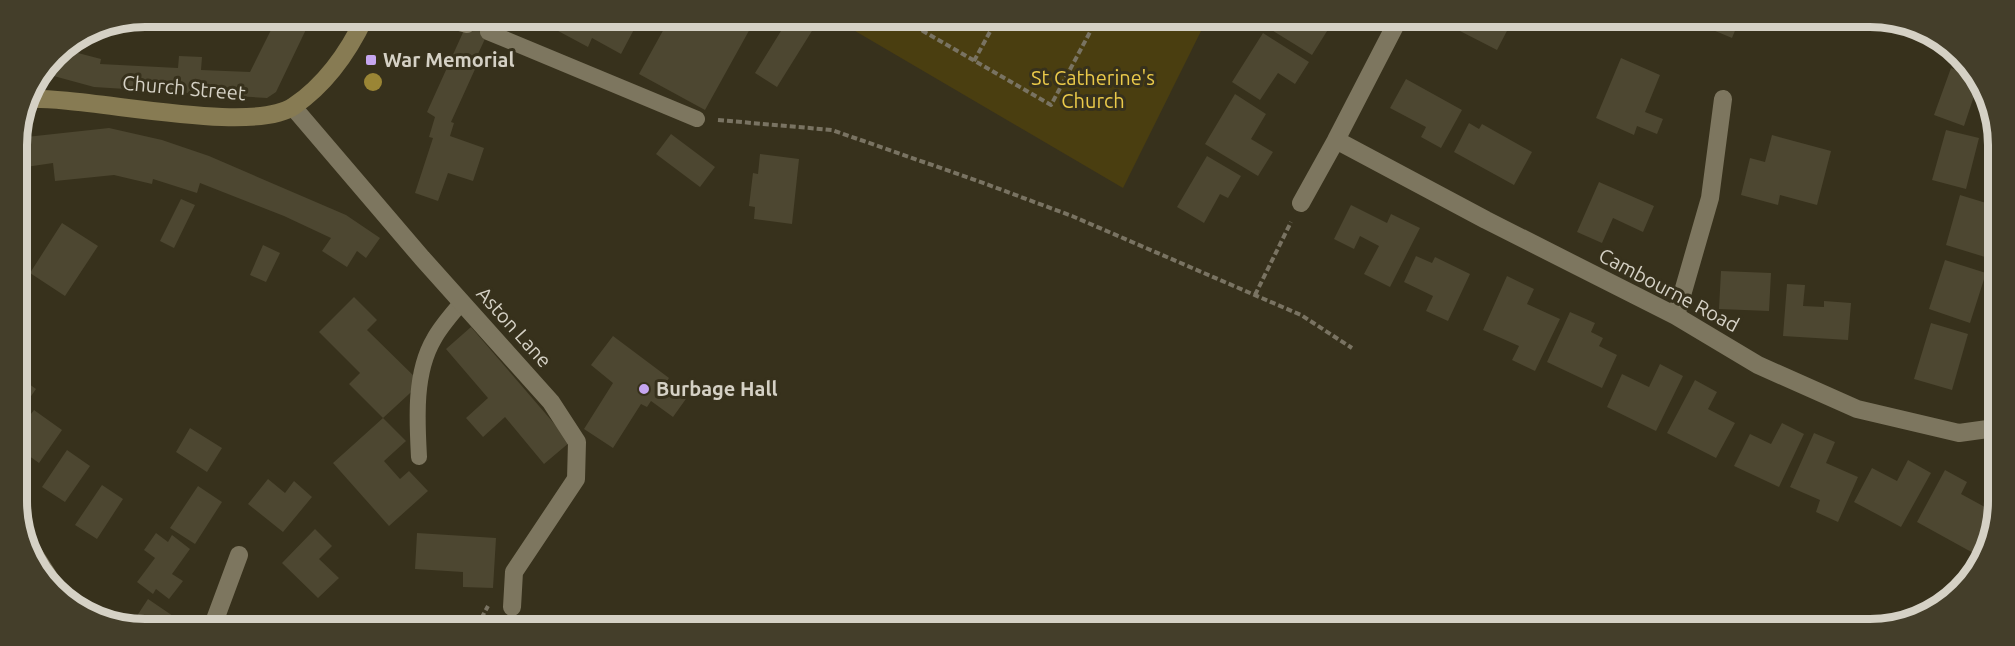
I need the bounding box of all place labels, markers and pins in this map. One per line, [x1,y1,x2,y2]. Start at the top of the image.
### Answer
place label: War Memorial [383,48,514,71]
marker: War Memorial [364,53,378,67]
place label: Burbage Hall [656,377,778,400]
marker: Burbage Hall [637,382,651,396]

